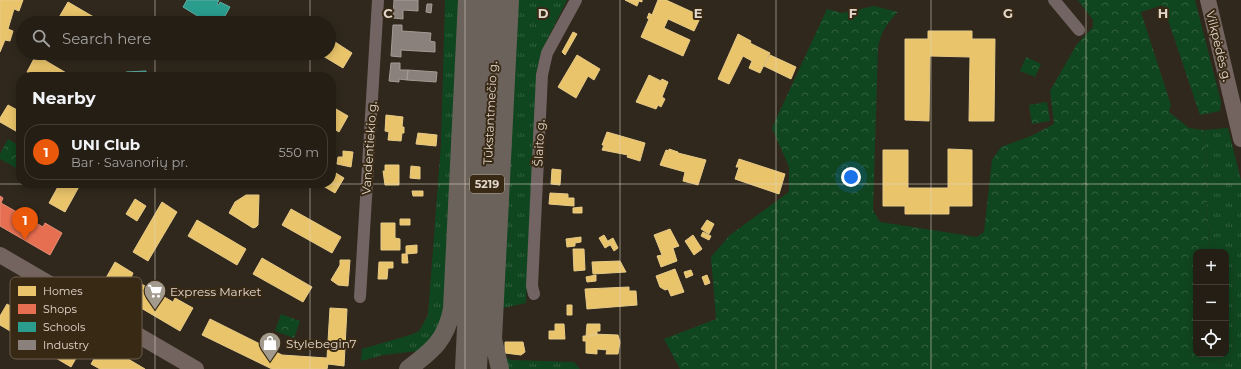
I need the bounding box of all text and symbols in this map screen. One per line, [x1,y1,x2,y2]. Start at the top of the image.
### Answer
text: C [383,5,393,21]
text: D [538,5,549,21]
text: E [694,5,703,21]
text: F [849,5,857,21]
text: G [1003,5,1013,21]
text: H [1158,5,1168,21]
street label: Vilkpėdės g. [1203,9,1235,83]
search box [16,16,336,60]
icon: search [30,27,52,49]
text: Search here [62,29,151,48]
street label: Tūkstantmečio g. [480,61,500,165]
text: Nearby [32,88,96,108]
street label: Vandentiekio g. [358,101,380,195]
street label: Šlaito g. [530,119,548,167]
text: UNI Club [71,135,140,154]
text: 1 [43,144,49,160]
text: 550 m [279,144,319,160]
text: Bar · Savanorių pr. [71,154,188,170]
your location [841,167,861,187]
road number: 5219 [470,175,504,193]
pin: 1 [12,207,38,240]
map controls [1193,249,1229,357]
button: + [1193,249,1229,285]
legend [10,277,142,359]
supermarket icon: Express Market [142,278,168,311]
text: Homes [43,284,83,298]
place label: Express Market [170,284,262,299]
button: − [1193,285,1229,321]
text: Shops [43,302,78,316]
text: Schools [43,320,86,334]
button: locate [1193,321,1229,357]
shop icon: Stylebegin7 [257,330,283,363]
place label: Stylebegin7 [286,336,357,351]
text: Industry [43,338,89,352]

